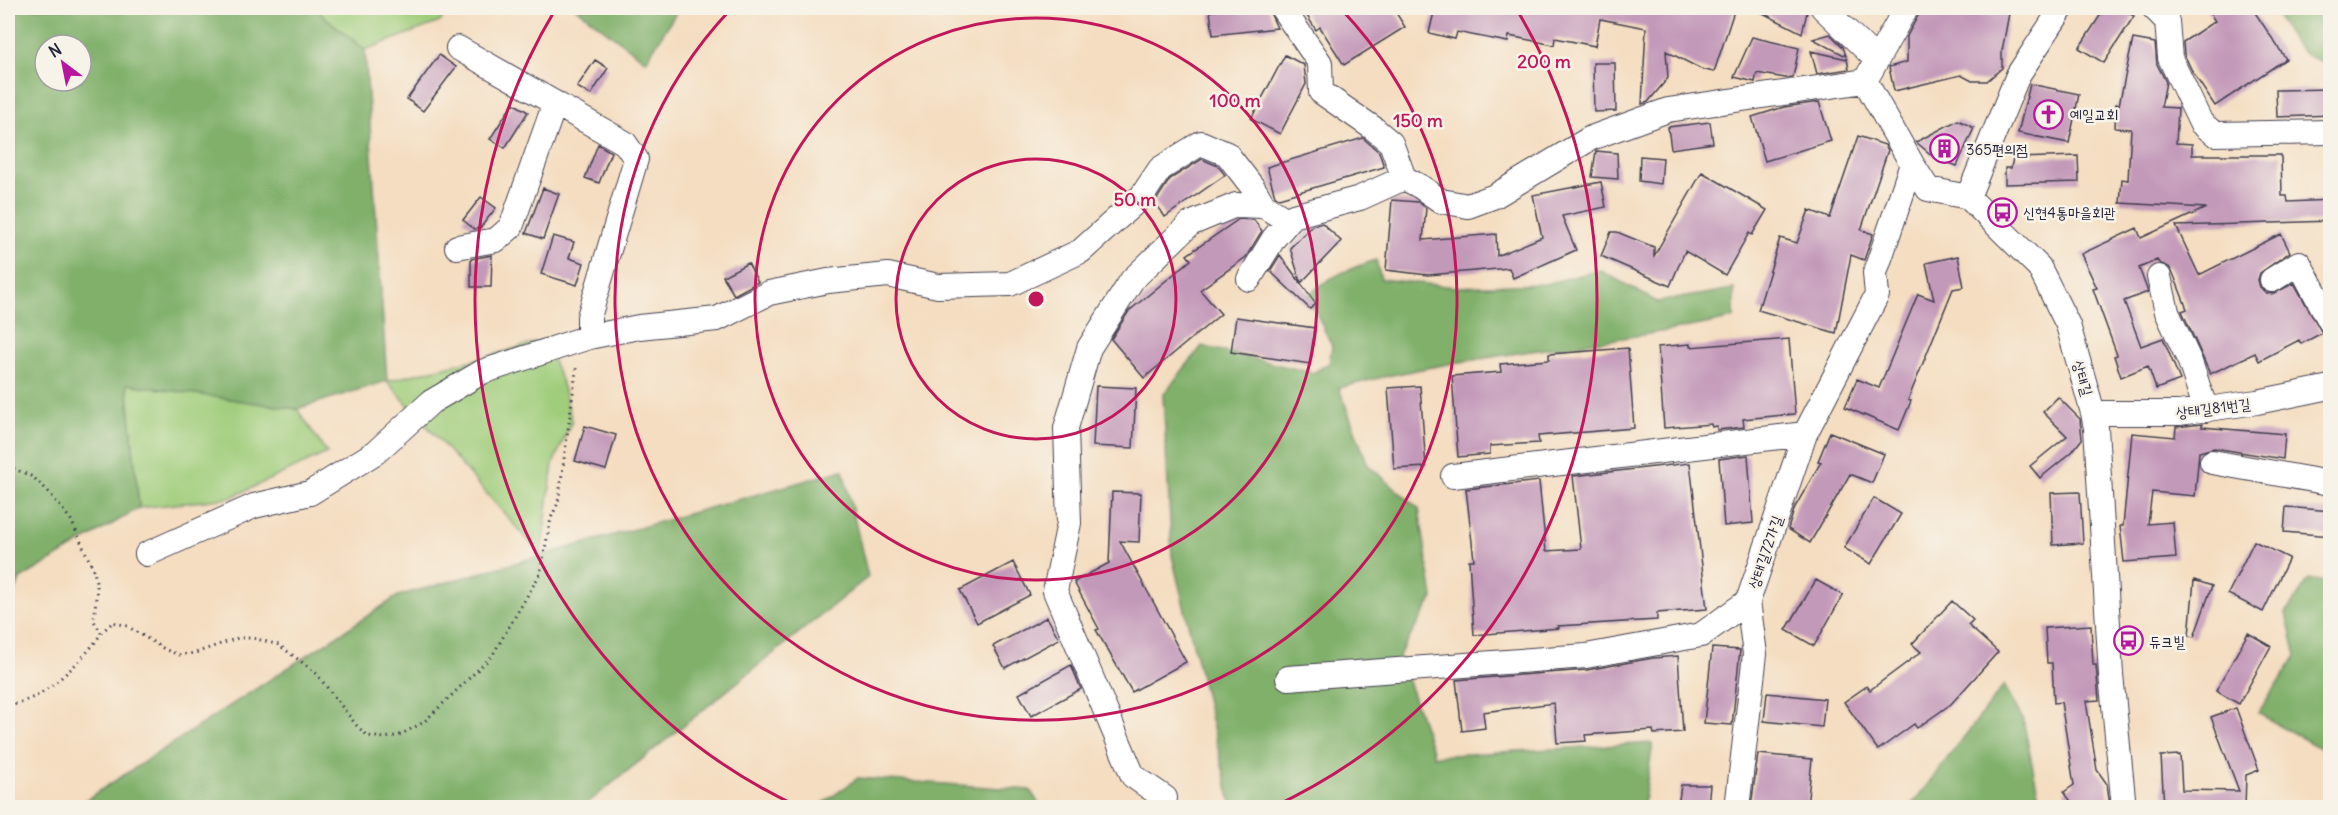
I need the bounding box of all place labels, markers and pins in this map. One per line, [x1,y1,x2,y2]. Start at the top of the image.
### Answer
church icon: 예일교회 [2033,98,2065,130]
place label: 예일교회 [2070,105,2118,124]
building icon: 365편의점 [1929,133,1961,165]
place label: 365편의점 [1966,140,2028,159]
bus stop icon: 신현4통마을회관 [1986,196,2018,228]
place label: 신현4통마을회관 [2023,203,2116,222]
centre of rings [1026,289,1046,309]
bus stop icon: 듀크빌 [2112,625,2144,657]
place label: 듀크빌 [2149,632,2185,651]

